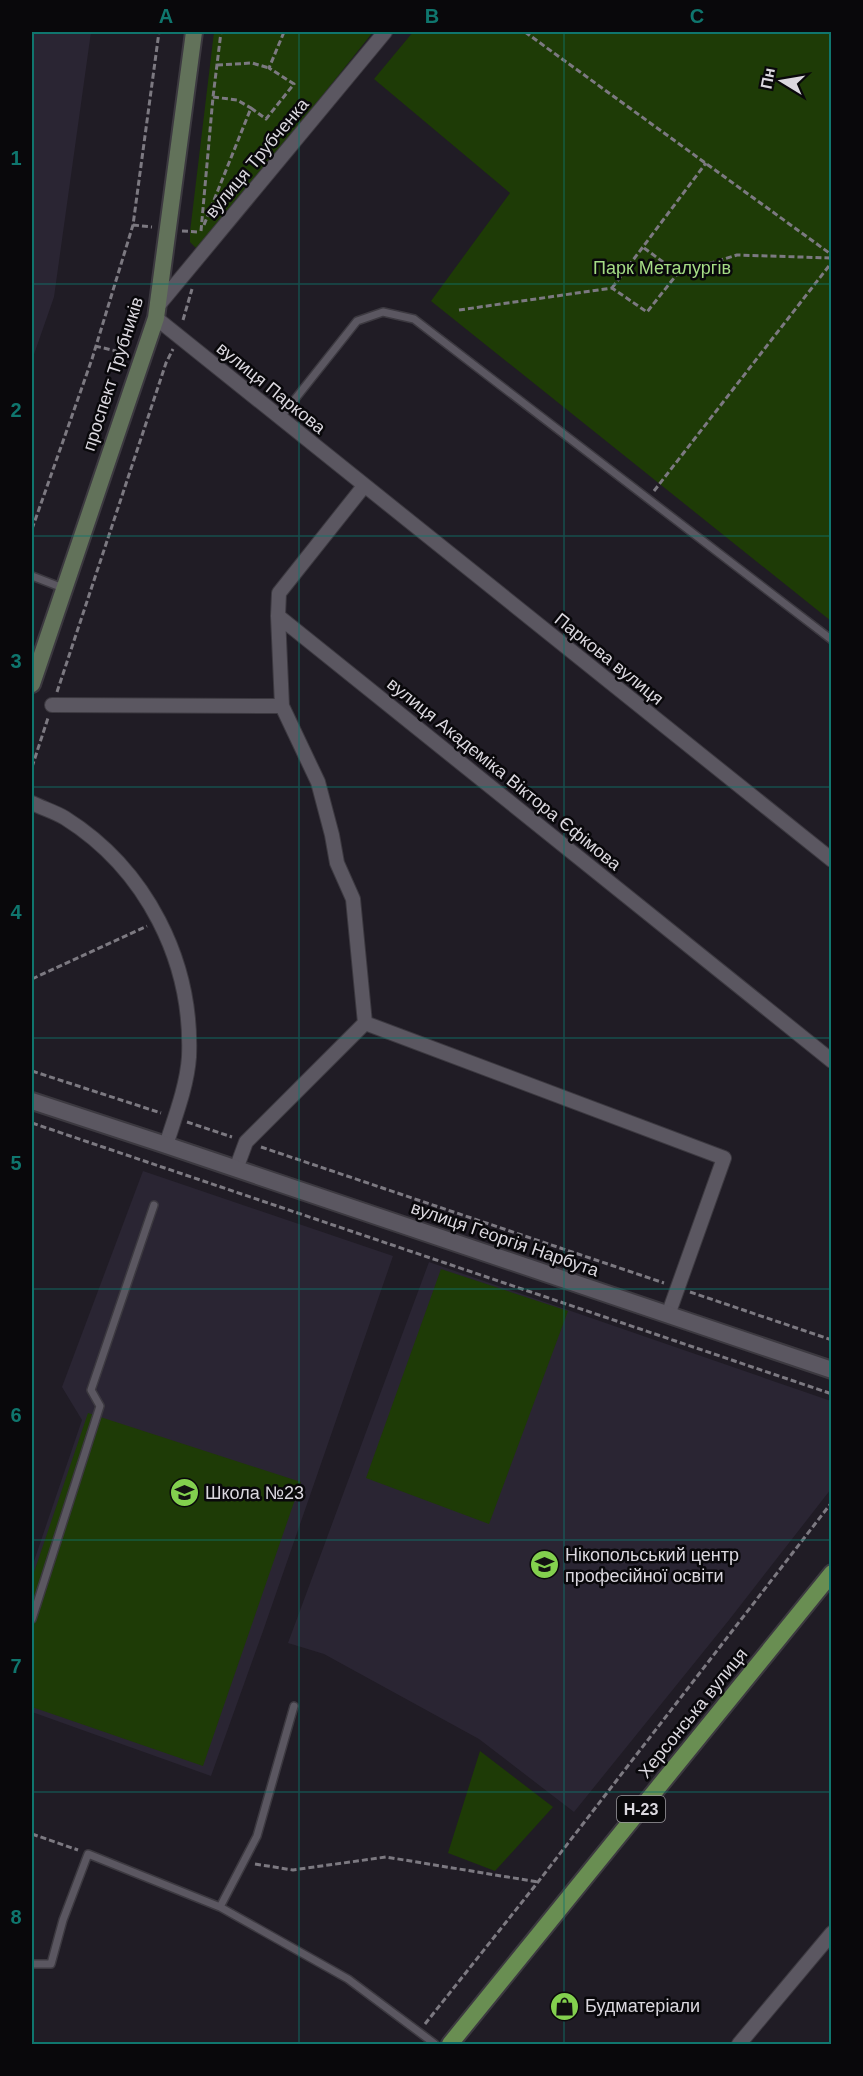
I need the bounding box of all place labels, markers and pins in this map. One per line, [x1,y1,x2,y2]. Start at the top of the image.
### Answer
school or university icon: Школа №23 [168,1477,200,1509]
place label: Школа №23 [205,1483,304,1503]
place label: Нікопольський центр професійної освіти [565,1545,739,1586]
school or university icon: Нікопольський центр професійної освіти [528,1549,560,1581]
shop icon: Будматеріали [548,1990,580,2022]
place label: Будматеріали [585,1996,700,2016]

